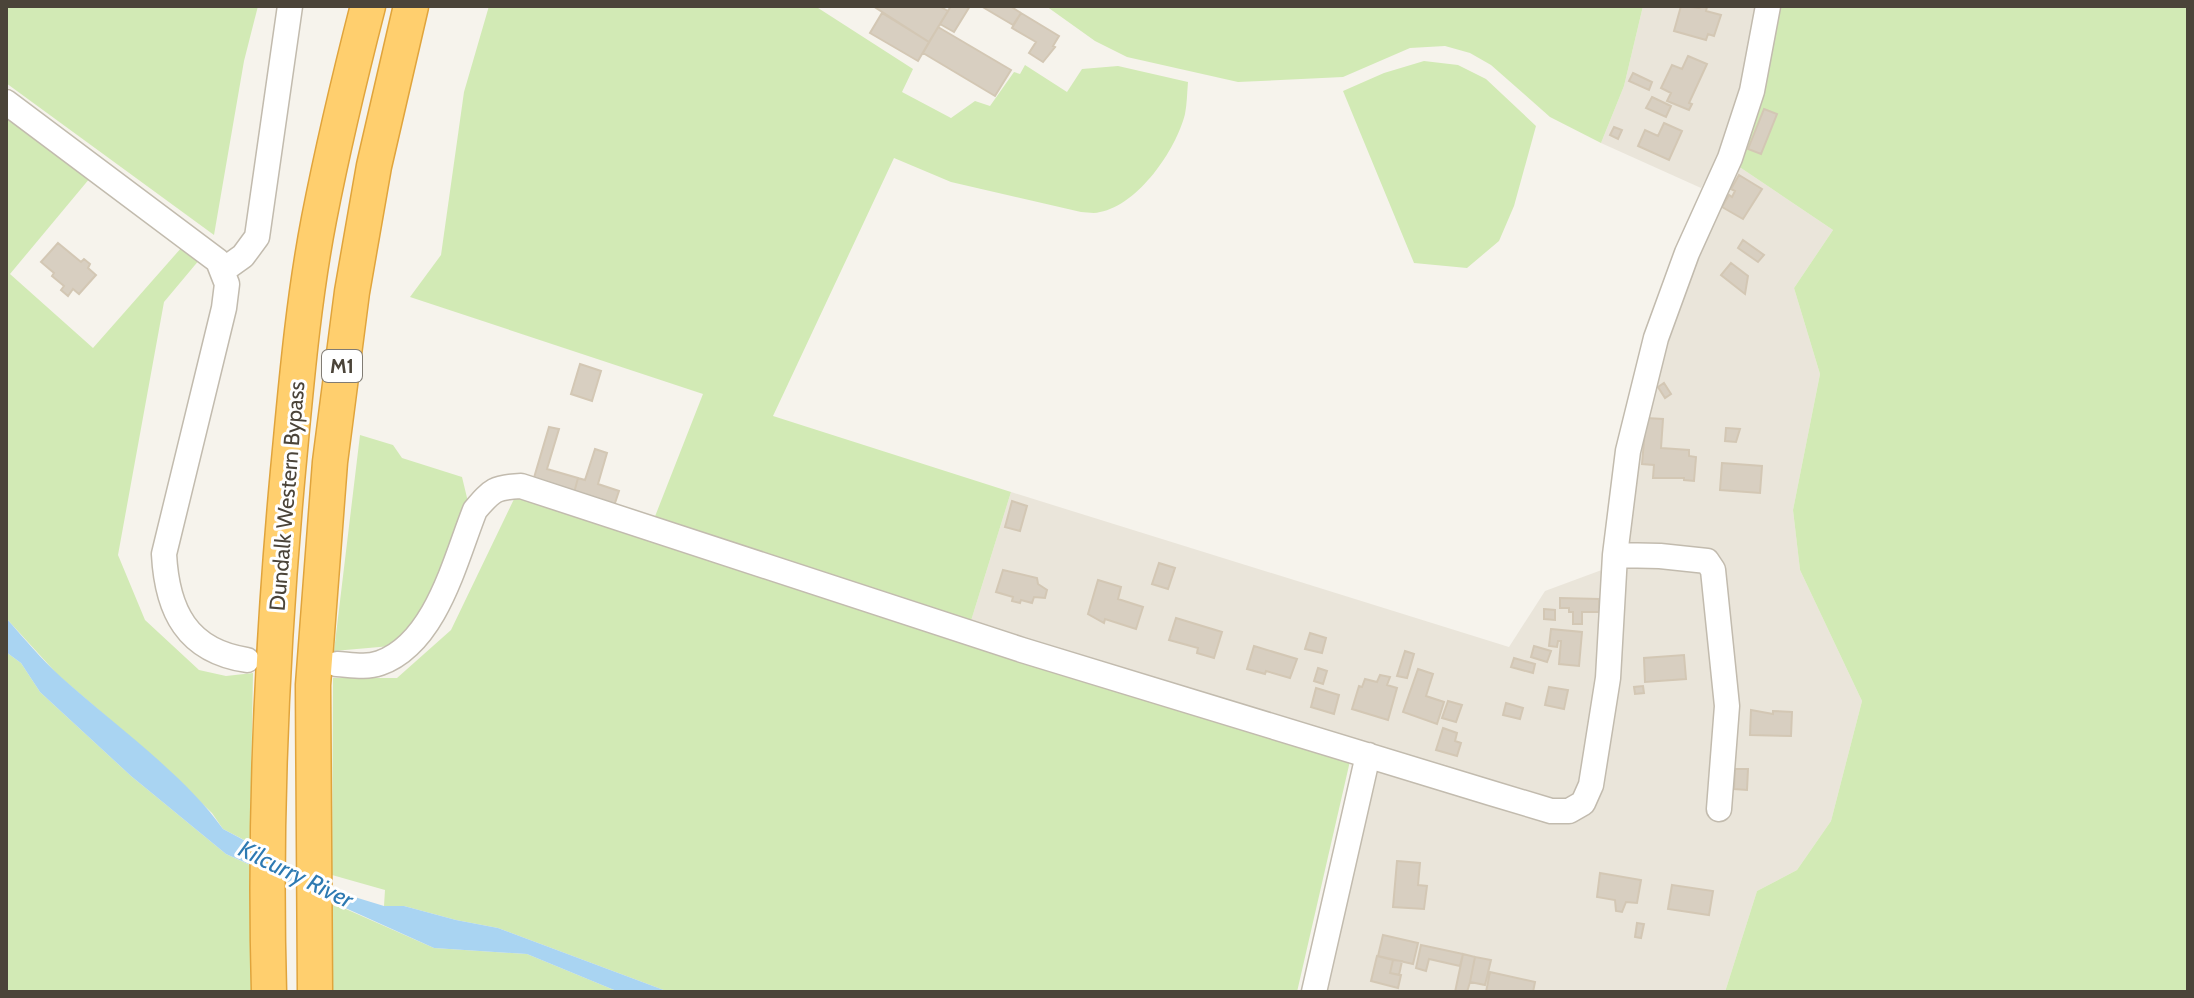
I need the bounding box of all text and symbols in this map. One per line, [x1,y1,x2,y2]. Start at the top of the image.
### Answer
road number: M1 [322,350,362,382]
street label: Dundalk Western Bypass [264,380,310,612]
water label: Kilcurry River [234,834,359,915]

